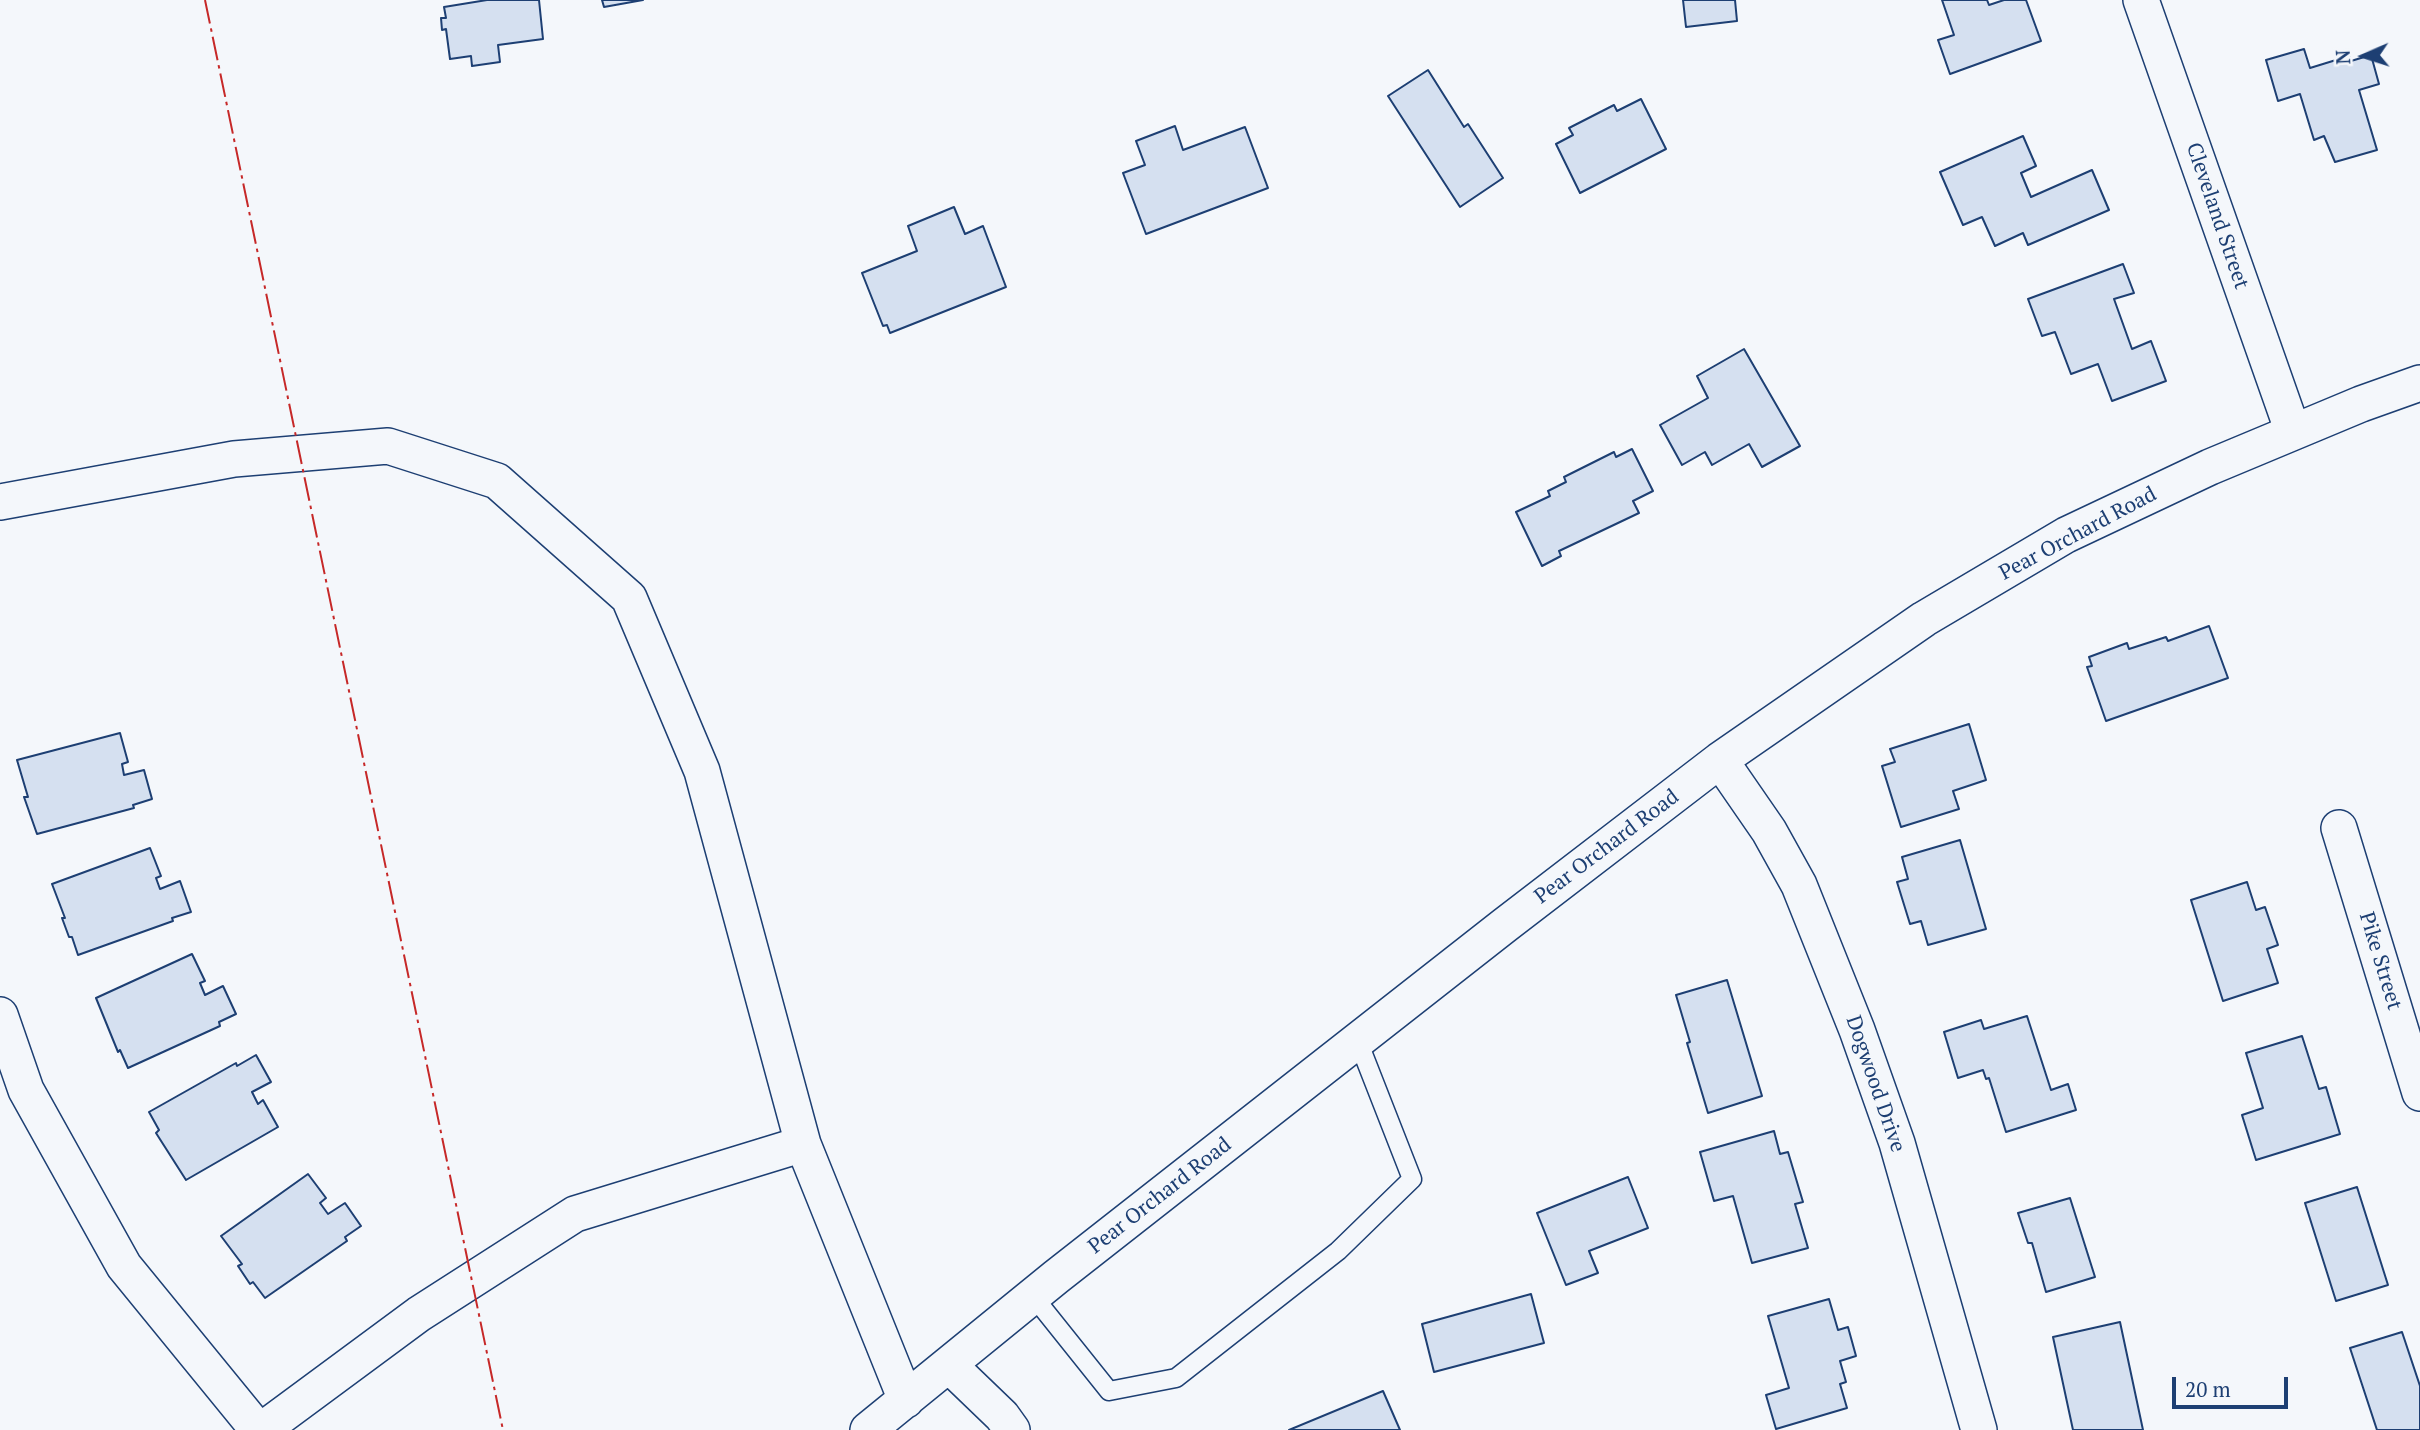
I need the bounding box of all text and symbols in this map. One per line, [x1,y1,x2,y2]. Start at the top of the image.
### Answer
north arrow [2329,21,2399,91]
text: N [2330,49,2355,65]
street label: Cleveland Street [2180,140,2254,292]
street label: Pear Orchard Road [1995,482,2161,586]
street label: Pear Orchard Road [1530,785,1684,909]
street label: Pike Street [2353,909,2407,1013]
street label: Dogwood Drive [1840,1012,1910,1156]
street label: Pear Orchard Road [1084,1132,1236,1260]
scale bar [2175,1364,2290,1408]
text: 20 m [2185,1375,2231,1403]

